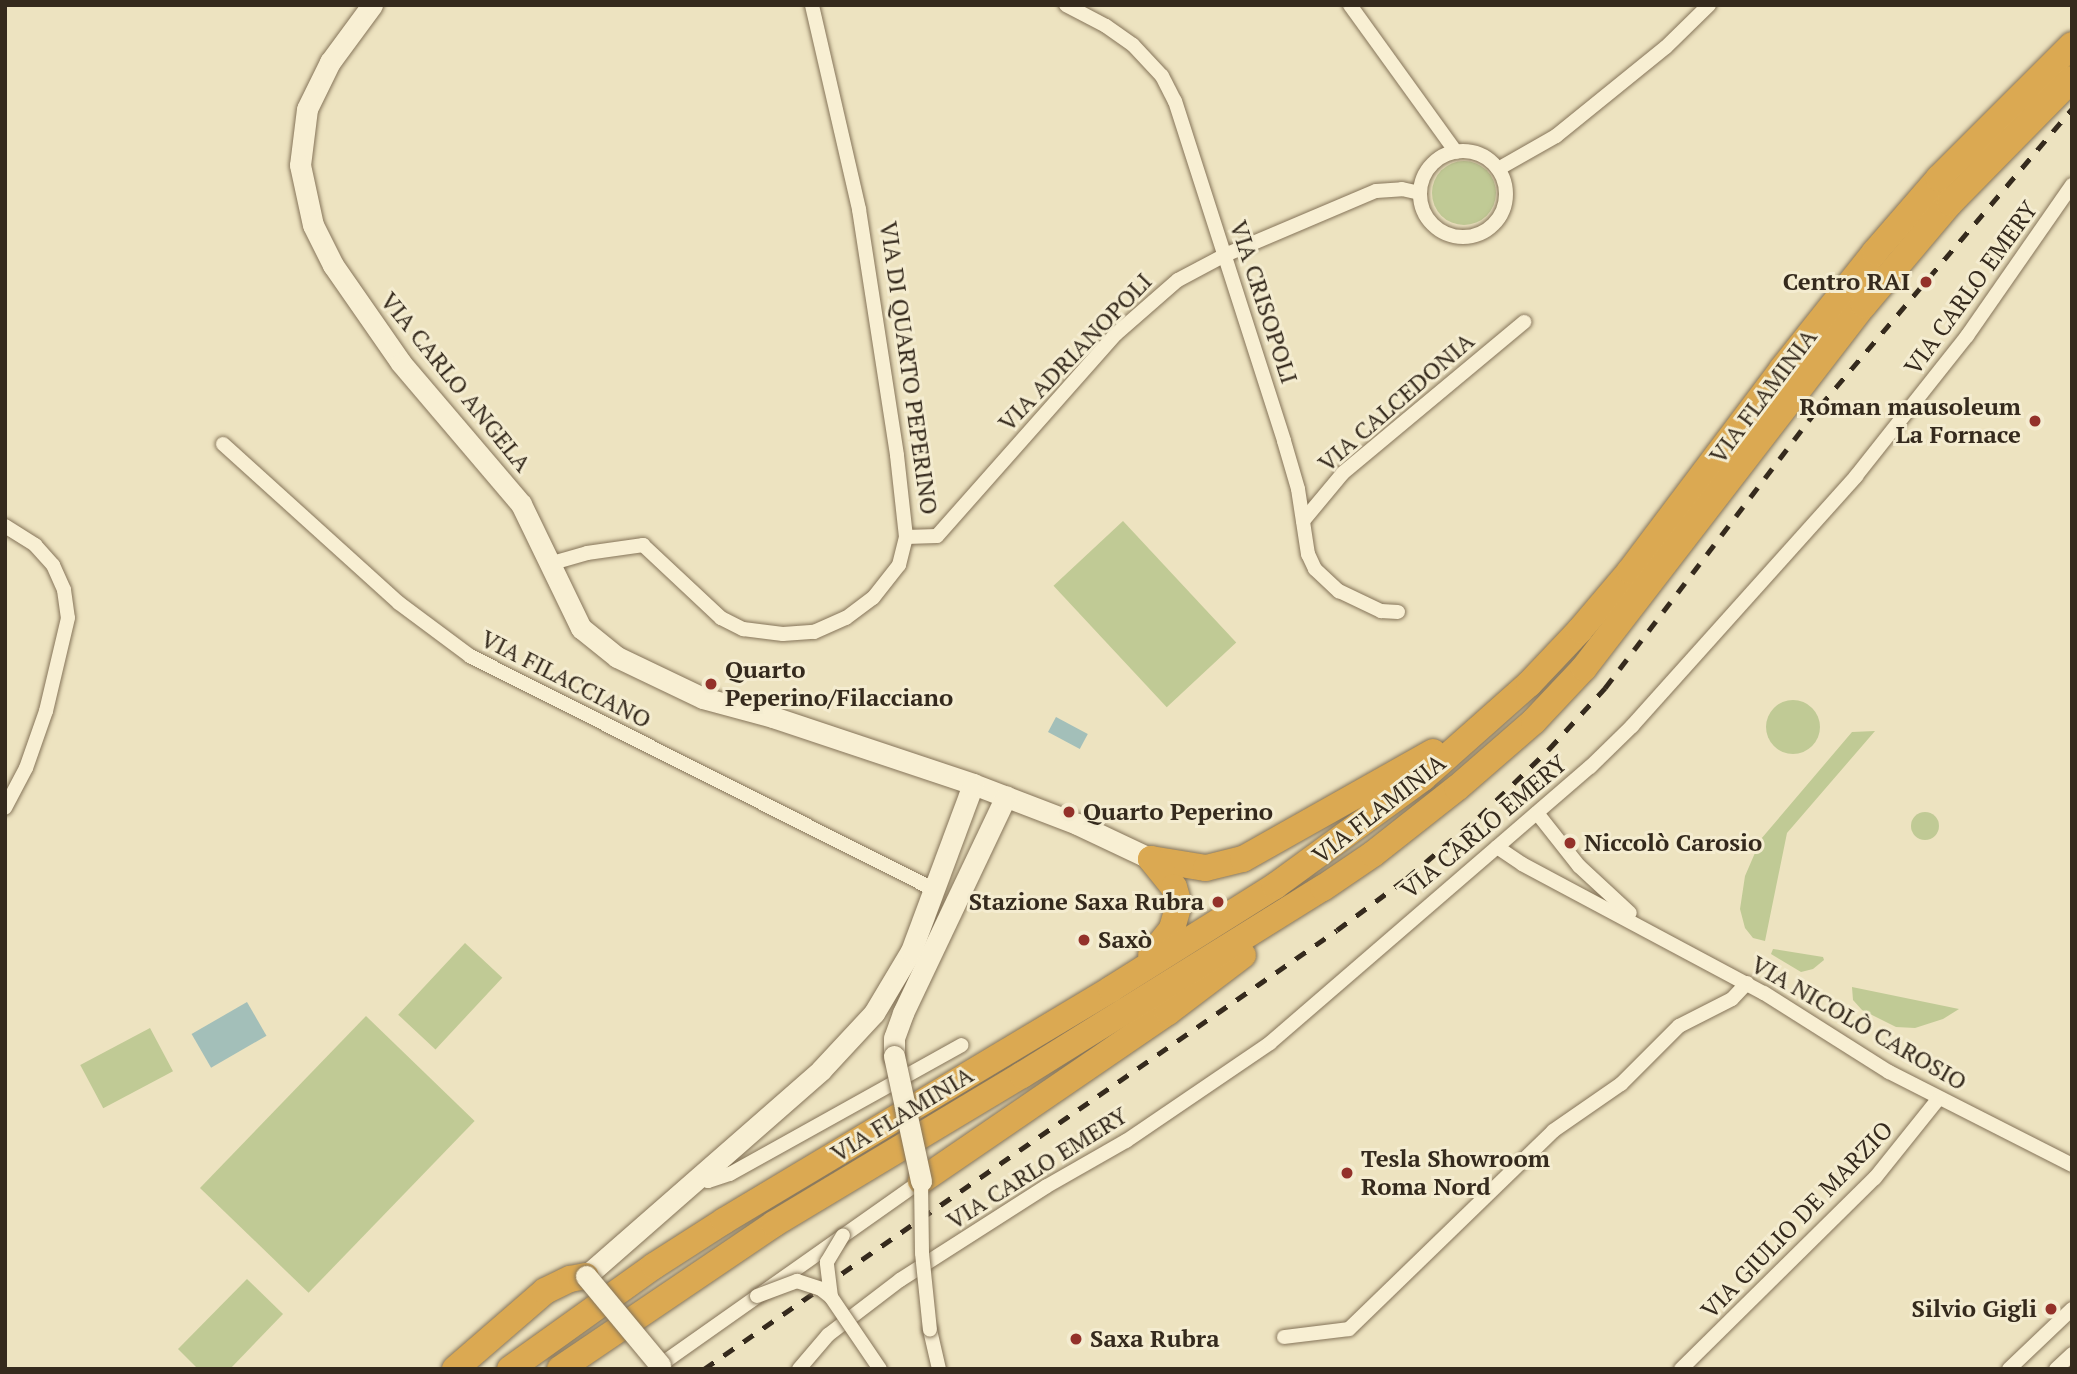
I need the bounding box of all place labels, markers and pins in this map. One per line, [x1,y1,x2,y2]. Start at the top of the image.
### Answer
place label: Centro RAI [1783,268,1910,296]
marker: Centro RAI [1916,272,1936,292]
place label: Roman mausoleum La Fornace [1800,393,2021,449]
marker: Roman mausoleum La Fornace [2027,413,2043,429]
place label: Quarto Peperino/Filacciano [725,656,953,712]
marker: Quarto Peperino/Filacciano [703,676,719,692]
place label: Quarto Peperino [1083,798,1273,826]
marker: Quarto Peperino [1061,804,1077,820]
place label: Niccolò Carosio [1584,829,1762,857]
marker: Niccolò Carosio [1562,835,1578,851]
place label: Stazione Saxa Rubra [969,888,1204,916]
marker: Stazione Saxa Rubra [1210,894,1226,910]
place label: Saxò [1098,926,1152,954]
marker: Saxò [1076,932,1092,948]
place label: Tesla Showroom Roma Nord [1361,1145,1550,1201]
marker: Tesla Showroom Roma Nord [1339,1165,1355,1181]
place label: Silvio Gigli [1912,1295,2037,1323]
marker: Silvio Gigli [2043,1301,2059,1317]
place label: Saxa Rubra [1090,1325,1220,1353]
marker: Saxa Rubra [1068,1331,1084,1347]

